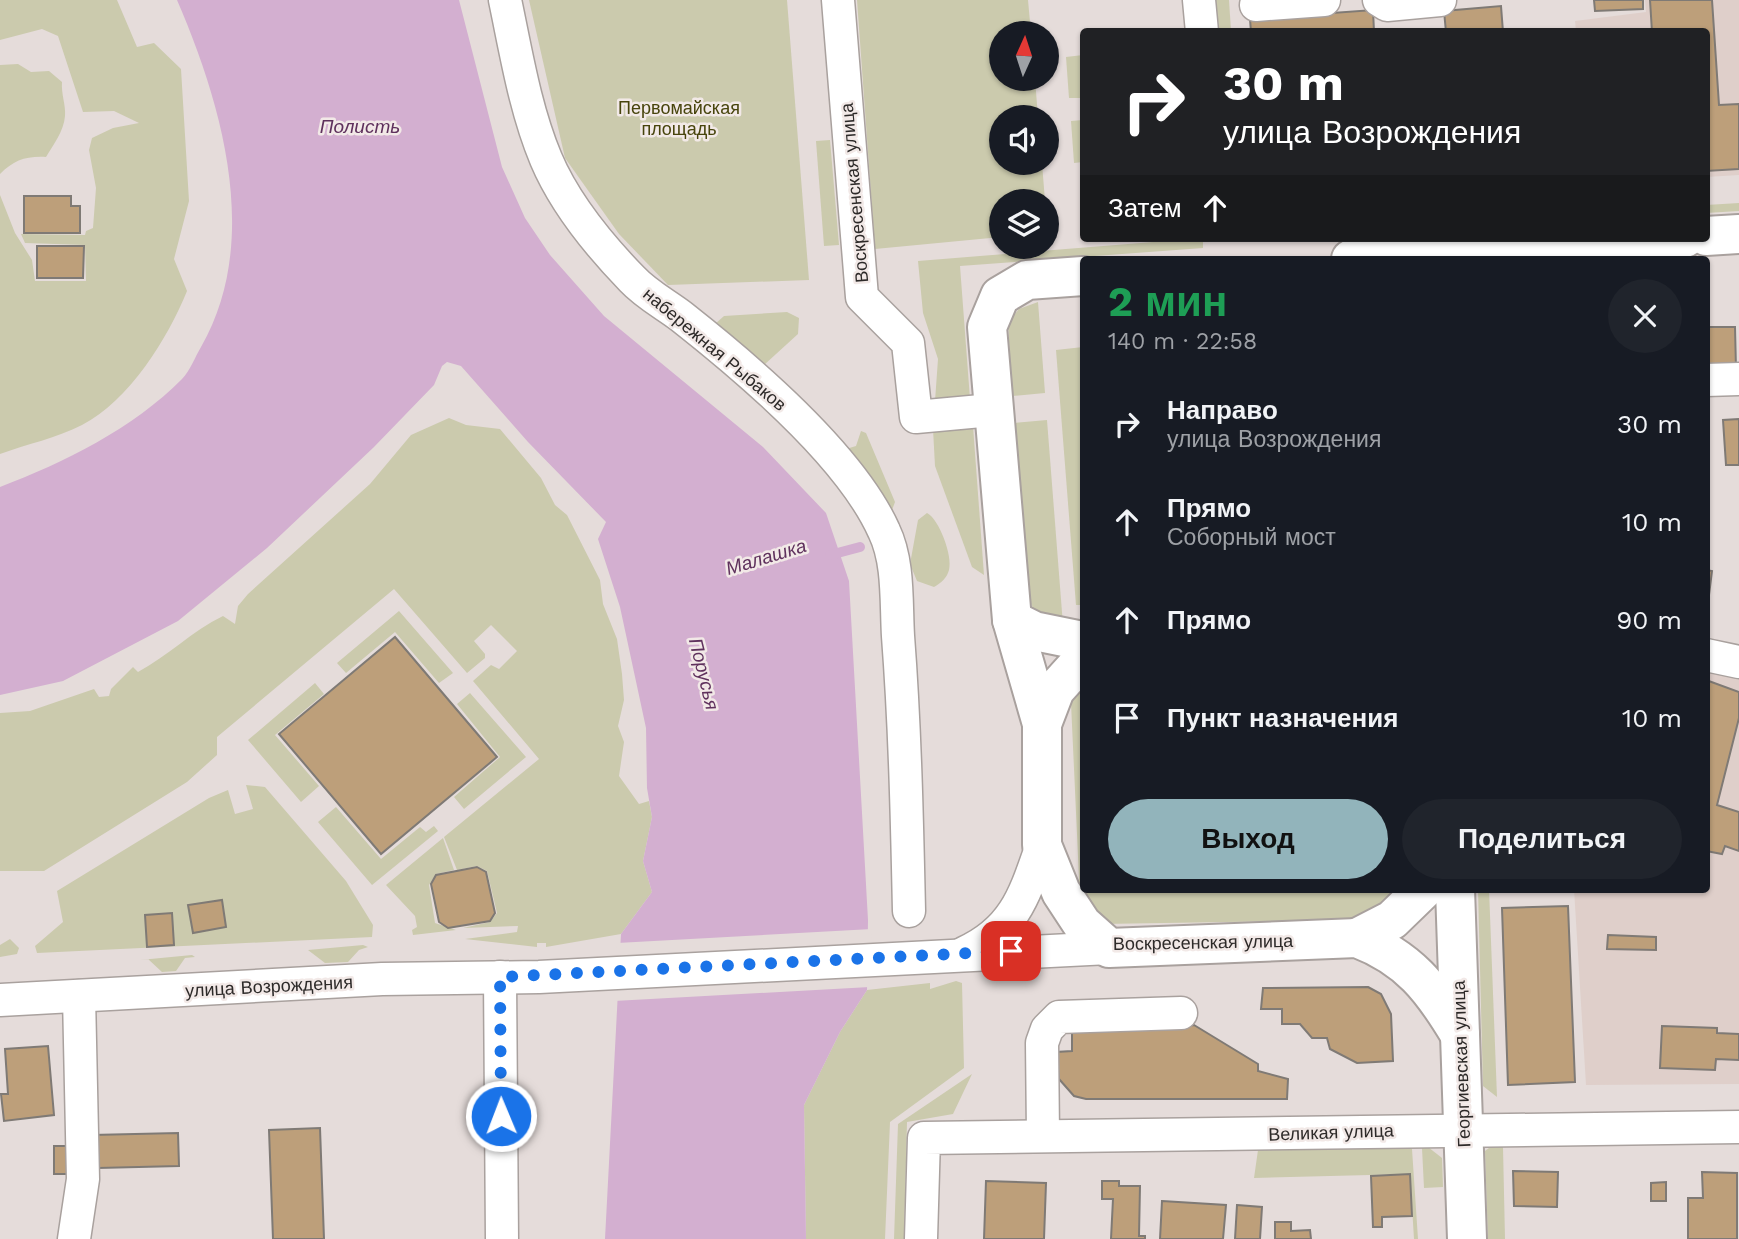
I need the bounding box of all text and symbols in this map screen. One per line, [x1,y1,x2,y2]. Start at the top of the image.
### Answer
north arrow [989,21,1059,91]
map controls [989,21,1059,259]
text: 30 m [1223,54,1344,112]
icon: right [1108,56,1199,147]
park label: Первомайская площадь [618,97,740,139]
street label: Воскресенская улица [836,101,872,284]
button: sound [989,105,1059,175]
text: улица Возрождения [1223,113,1521,151]
water label: Полисть [320,115,400,138]
button: layers [989,189,1059,259]
icon: ahead [1196,189,1234,227]
text: Затем [1108,193,1182,223]
text: 2 мин [1108,277,1227,326]
button: close [1608,279,1682,353]
street label: набережная Рыбаков [639,283,791,415]
text: 140 m · 22:58 [1108,328,1257,355]
text: Направо [1167,395,1278,425]
icon: right [1108,405,1146,443]
text: 30 m [1617,409,1682,439]
text: улица Возрождения [1167,426,1381,453]
text: Прямо [1167,493,1251,523]
icon: ahead [1108,503,1146,541]
text: 10 m [1622,507,1682,537]
text: Соборный мост [1167,524,1336,551]
water label: Малашка [723,534,809,580]
icon: ahead [1108,601,1146,639]
text: Прямо [1167,605,1251,635]
text: 90 m [1616,605,1682,635]
water label: Порусья [684,636,724,712]
icon: arrive [1108,699,1146,737]
text: Пункт назначения [1167,703,1398,733]
text: 10 m [1622,703,1682,733]
button: Выход [1108,799,1388,879]
button: Поделиться [1402,799,1682,879]
pin [981,921,1041,981]
street label: Воскресенская улица [1113,930,1294,954]
icon: arrive [992,932,1030,970]
street label: улица Возрождения [185,971,353,1001]
street label: Георгиевская улица [1448,979,1474,1148]
position arrow [464,1079,538,1153]
street label: Великая улица [1268,1119,1395,1145]

